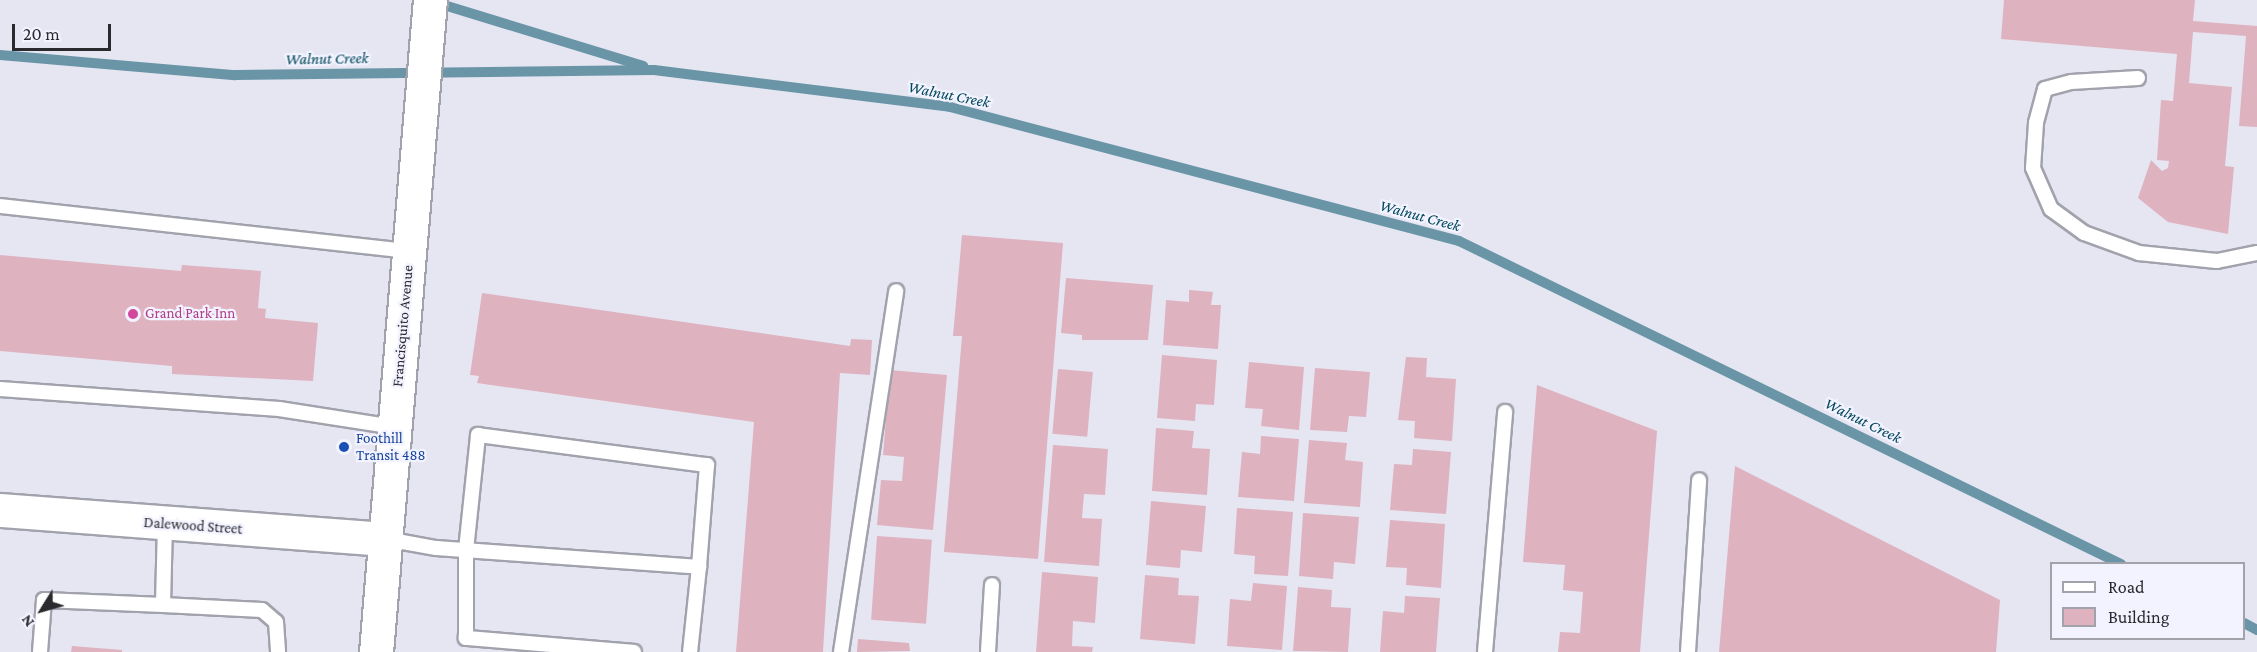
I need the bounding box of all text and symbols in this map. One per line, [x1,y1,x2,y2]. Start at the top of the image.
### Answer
scale bar [15,12,114,50]
text: 20 m [23,24,60,44]
water label: Walnut Creek [285,49,369,69]
water label: Walnut Creek [906,78,992,112]
water label: Walnut Creek [1377,196,1463,236]
street label: Francisquito Avenue [389,264,417,388]
place label: Grand Park Inn [145,305,235,323]
marker: Grand Park Inn [126,307,140,321]
water label: Walnut Creek [1821,394,1905,448]
place label: Foothill Transit 488 [356,429,426,464]
marker: Foothill Transit 488 [337,440,351,454]
street label: Dalewood Street [143,514,243,538]
legend [2050,562,2245,640]
text: Road [2108,577,2145,597]
north arrow [12,580,72,640]
text: Building [2108,607,2169,627]
text: N [17,612,37,631]

